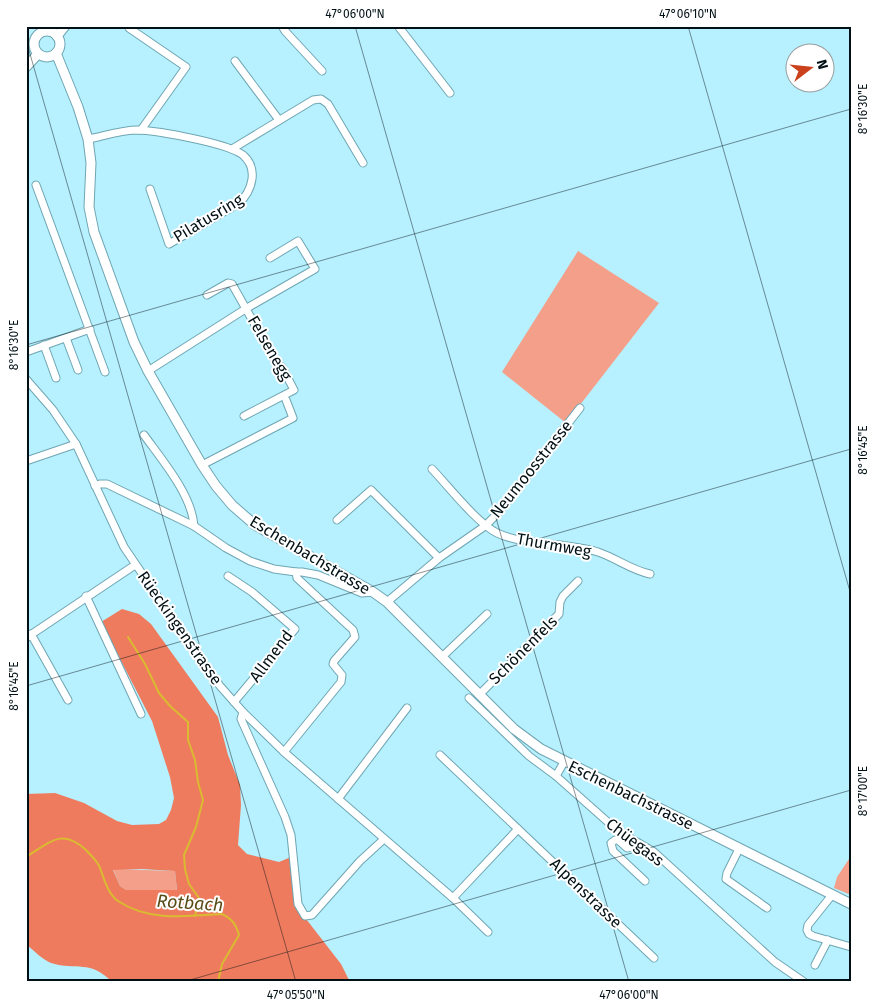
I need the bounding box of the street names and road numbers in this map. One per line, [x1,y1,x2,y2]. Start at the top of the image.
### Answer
street label: Pilatusring [170,189,247,246]
street label: Felsenegg [244,312,296,384]
street label: Neumoosstrasse [486,417,576,521]
street label: Eschenbachstrasse [246,512,374,598]
street label: Thurmweg [515,529,593,561]
street label: Rüeckingenstrasse [134,567,226,689]
street label: Schönenfels [485,612,561,688]
street label: Allmend [245,626,297,686]
street label: Eschenbachstrasse [565,756,697,834]
street label: Chüegass [602,814,668,870]
street label: Alpenstrasse [546,854,626,932]

